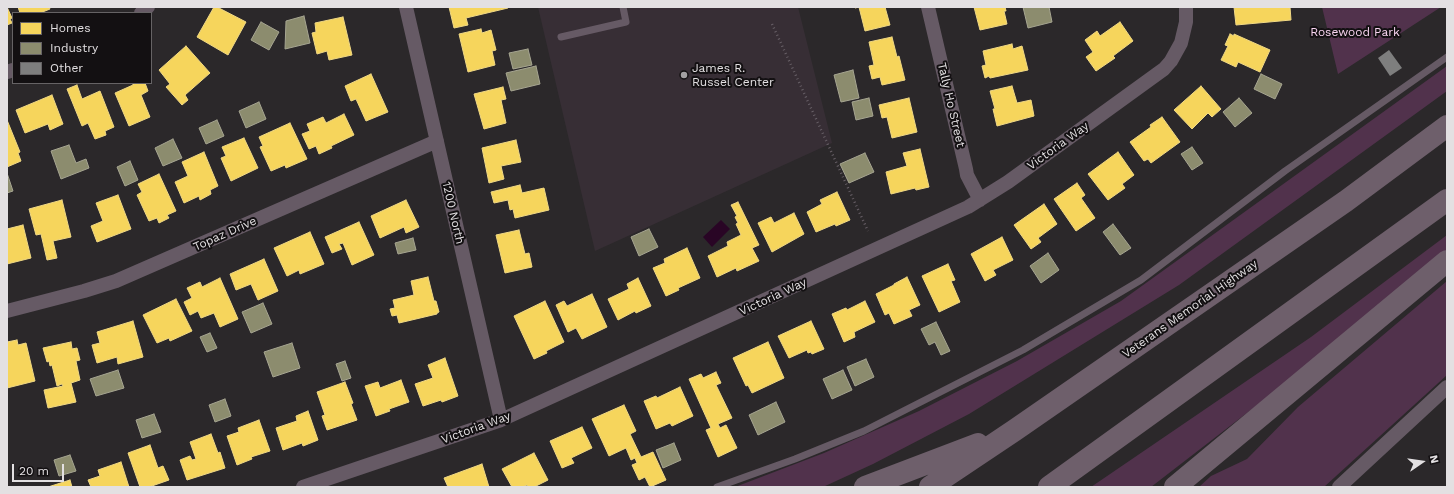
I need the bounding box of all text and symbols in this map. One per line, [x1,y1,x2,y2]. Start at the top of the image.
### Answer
legend [12,12,152,84]
text: Homes [50,21,91,35]
park label: Rosewood Park [1310,25,1400,39]
text: Industry [50,41,98,55]
text: Other [50,61,83,75]
place label: James R. Russel Center [692,61,774,89]
street label: Tally Ho Street [934,61,968,149]
marker: James R. Russel Center [679,70,689,80]
street label: Victoria Way [1024,119,1092,173]
street label: 1200 North [439,180,467,246]
street label: Topaz Drive [191,214,259,254]
street label: Veterans Memorial Highway [1120,257,1260,361]
street label: Victoria Way [737,275,809,319]
street label: Victoria Way [439,409,513,447]
north arrow [1402,442,1442,482]
text: N [1427,454,1441,465]
scale bar [14,456,66,482]
text: 20 m [19,464,49,478]

